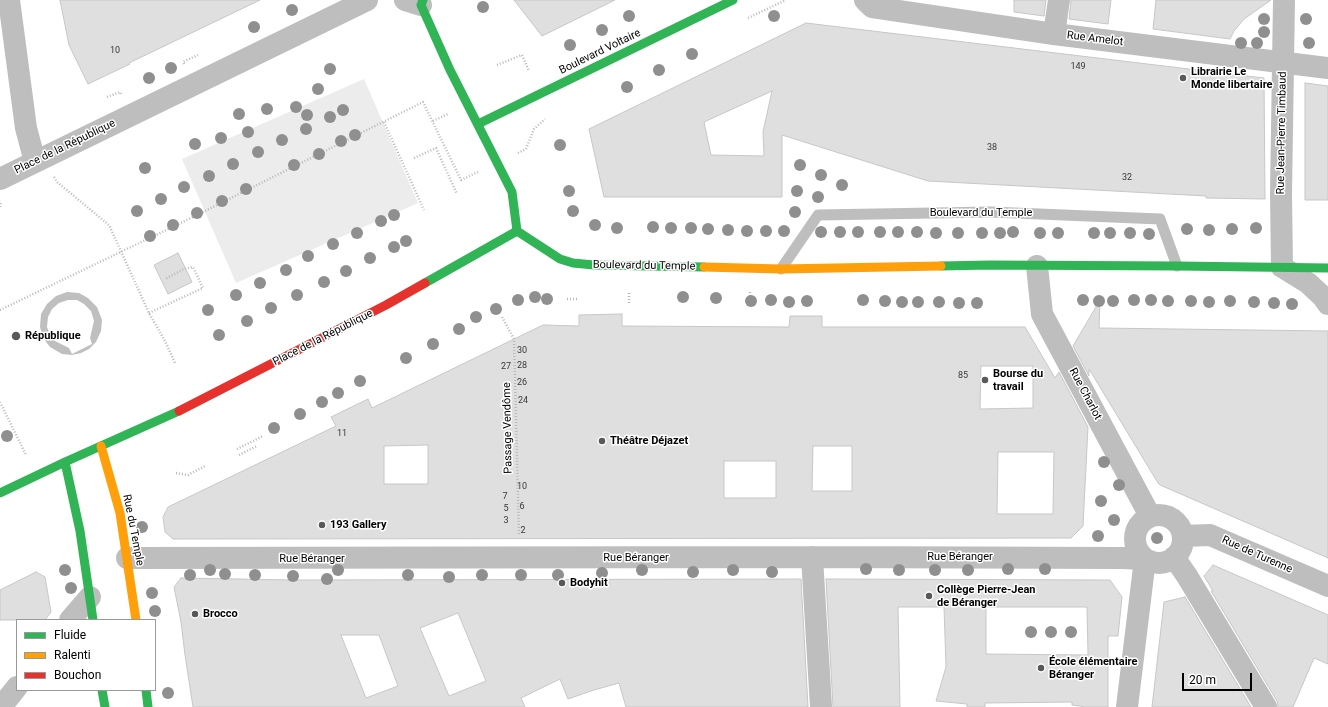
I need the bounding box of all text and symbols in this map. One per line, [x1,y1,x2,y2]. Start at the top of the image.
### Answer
street label: Boulevard Voltaire [557,27,643,77]
street label: Rue Amelot [1066,29,1124,49]
house number: 10 [110,46,120,56]
house number: 149 [1070,62,1086,72]
place label: Librairie Le Monde libertaire [1191,65,1273,91]
street label: Rue Jean-Pierre Timbaud [1274,71,1290,195]
marker: Librairie Le Monde libertaire [1178,73,1188,83]
street label: Place de la République [12,117,118,177]
house number: 38 [987,143,997,153]
house number: 32 [1122,173,1132,183]
street label: Boulevard du Temple [930,206,1032,220]
street label: Boulevard du Temple [593,259,695,273]
street label: Place de la République [271,307,375,369]
place label: République [25,329,81,343]
marker: République [10,330,22,342]
house number: 30 [517,346,527,356]
house number: 28 [517,361,527,371]
house number: 27 [501,362,511,372]
street label: Rue Charlot [1066,366,1104,422]
place label: Bourse du travail [993,367,1043,393]
house number: 85 [958,371,968,381]
marker: Bourse du travail [980,375,990,385]
house number: 26 [517,378,527,388]
street label: Passage Vendôme [501,382,515,474]
house number: 24 [518,396,528,406]
house number: 11 [337,429,347,439]
place label: Théâtre Déjazet [610,434,688,448]
marker: Théâtre Déjazet [597,436,607,446]
house number: 10 [517,482,527,492]
house number: 7 [502,492,508,502]
street label: Rue du Temple [120,493,146,567]
house number: 6 [519,502,525,512]
house number: 5 [503,504,509,514]
house number: 3 [503,516,509,526]
place label: 193 Gallery [330,518,386,532]
marker: 193 Gallery [317,520,327,530]
house number: 2 [520,526,526,536]
street label: Rue de Turenne [1220,534,1294,576]
street label: Rue Béranger [927,550,993,564]
street label: Rue Béranger [603,551,669,565]
street label: Rue Béranger [279,552,345,566]
place label: Bodyhit [570,576,608,590]
marker: Bodyhit [557,578,567,588]
place label: Collège Pierre-Jean de Béranger [937,583,1035,609]
marker: Collège Pierre-Jean de Béranger [924,591,934,601]
place label: Brocco [203,607,238,621]
marker: Brocco [190,609,200,619]
legend [16,619,156,691]
text: Fluide [54,628,86,642]
text: Ralenti [54,648,91,662]
place label: École élémentaire Béranger [1049,655,1137,681]
marker: École élémentaire Béranger [1036,663,1046,673]
scale bar [1184,665,1254,691]
text: Bouchon [54,668,101,682]
text: 20 m [1189,673,1216,687]

